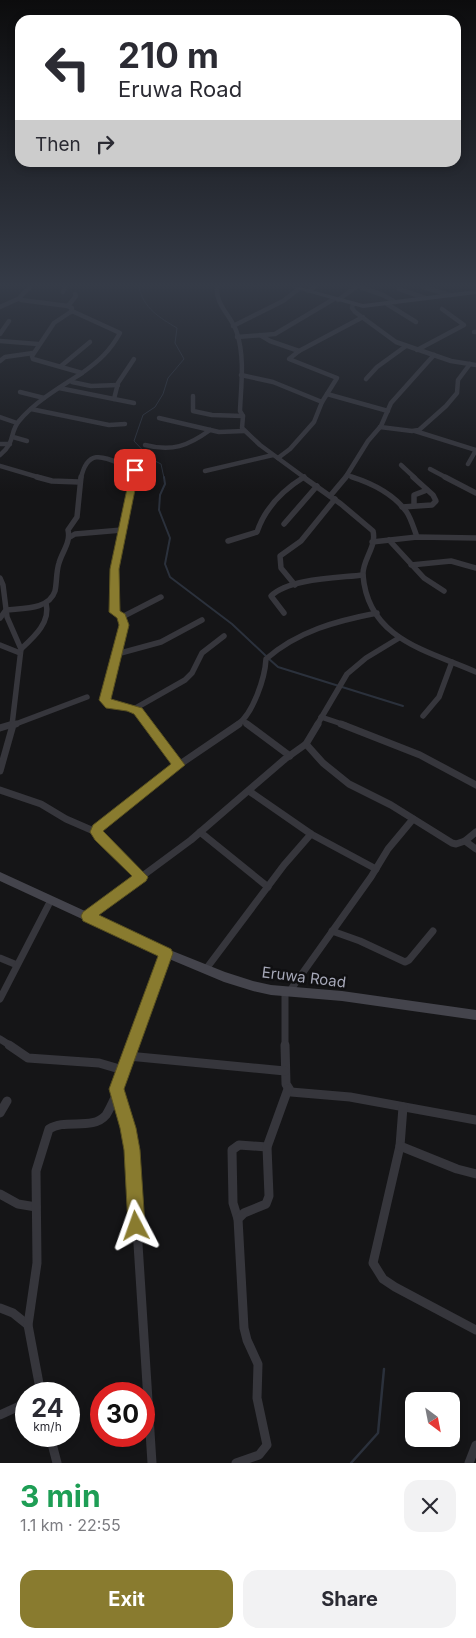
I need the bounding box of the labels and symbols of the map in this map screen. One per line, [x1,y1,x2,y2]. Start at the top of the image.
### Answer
pin [114,449,156,491]
street label: Eruwa Road [261,962,347,992]
position arrow [109,1199,161,1251]
speed limit sign: 30 [90,1382,155,1447]
north arrow [405,1392,460,1448]

